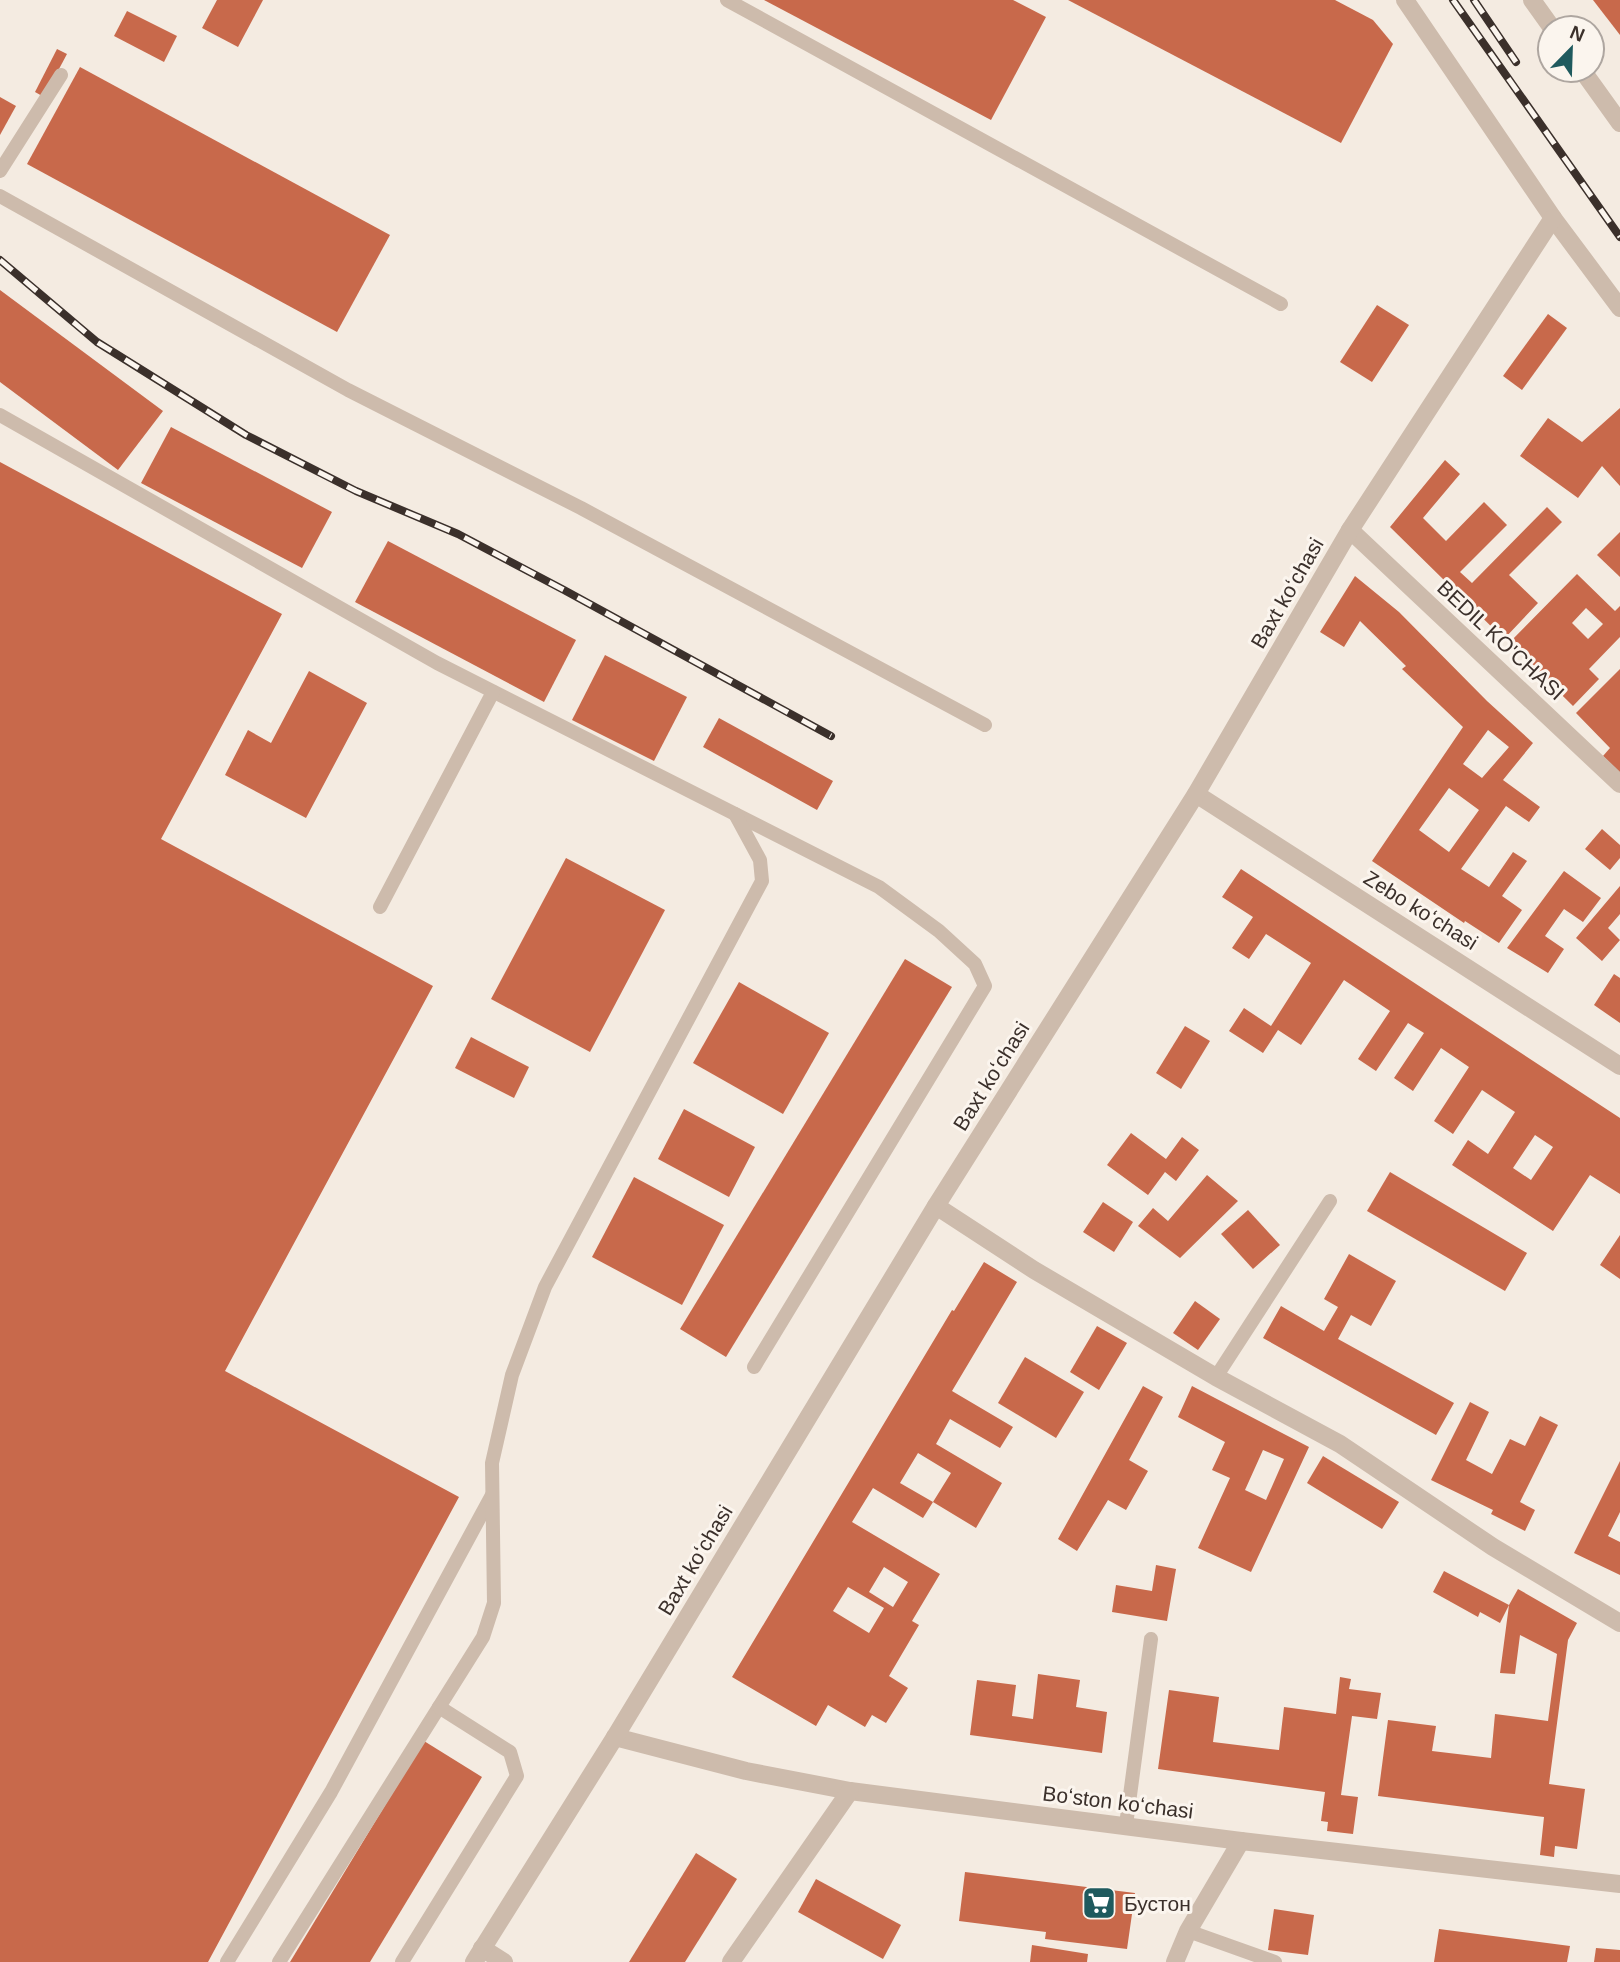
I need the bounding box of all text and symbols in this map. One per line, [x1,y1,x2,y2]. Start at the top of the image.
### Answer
north arrow [1536,14,1606,84]
text: N [1567,21,1588,46]
street label: Baxt koʻchasi [1246,534,1328,652]
street label: BEDIL KO'CHASI [1433,576,1569,704]
street label: Zebo koʻchasi [1360,866,1482,954]
street label: Baxt koʻchasi [948,1017,1034,1135]
street label: Baxt koʻchasi [653,1501,737,1619]
street label: Boʻston koʻchasi [1041,1781,1195,1823]
supermarket icon: Бустон [1080,1884,1118,1922]
place label: Бустон [1124,1892,1191,1915]

